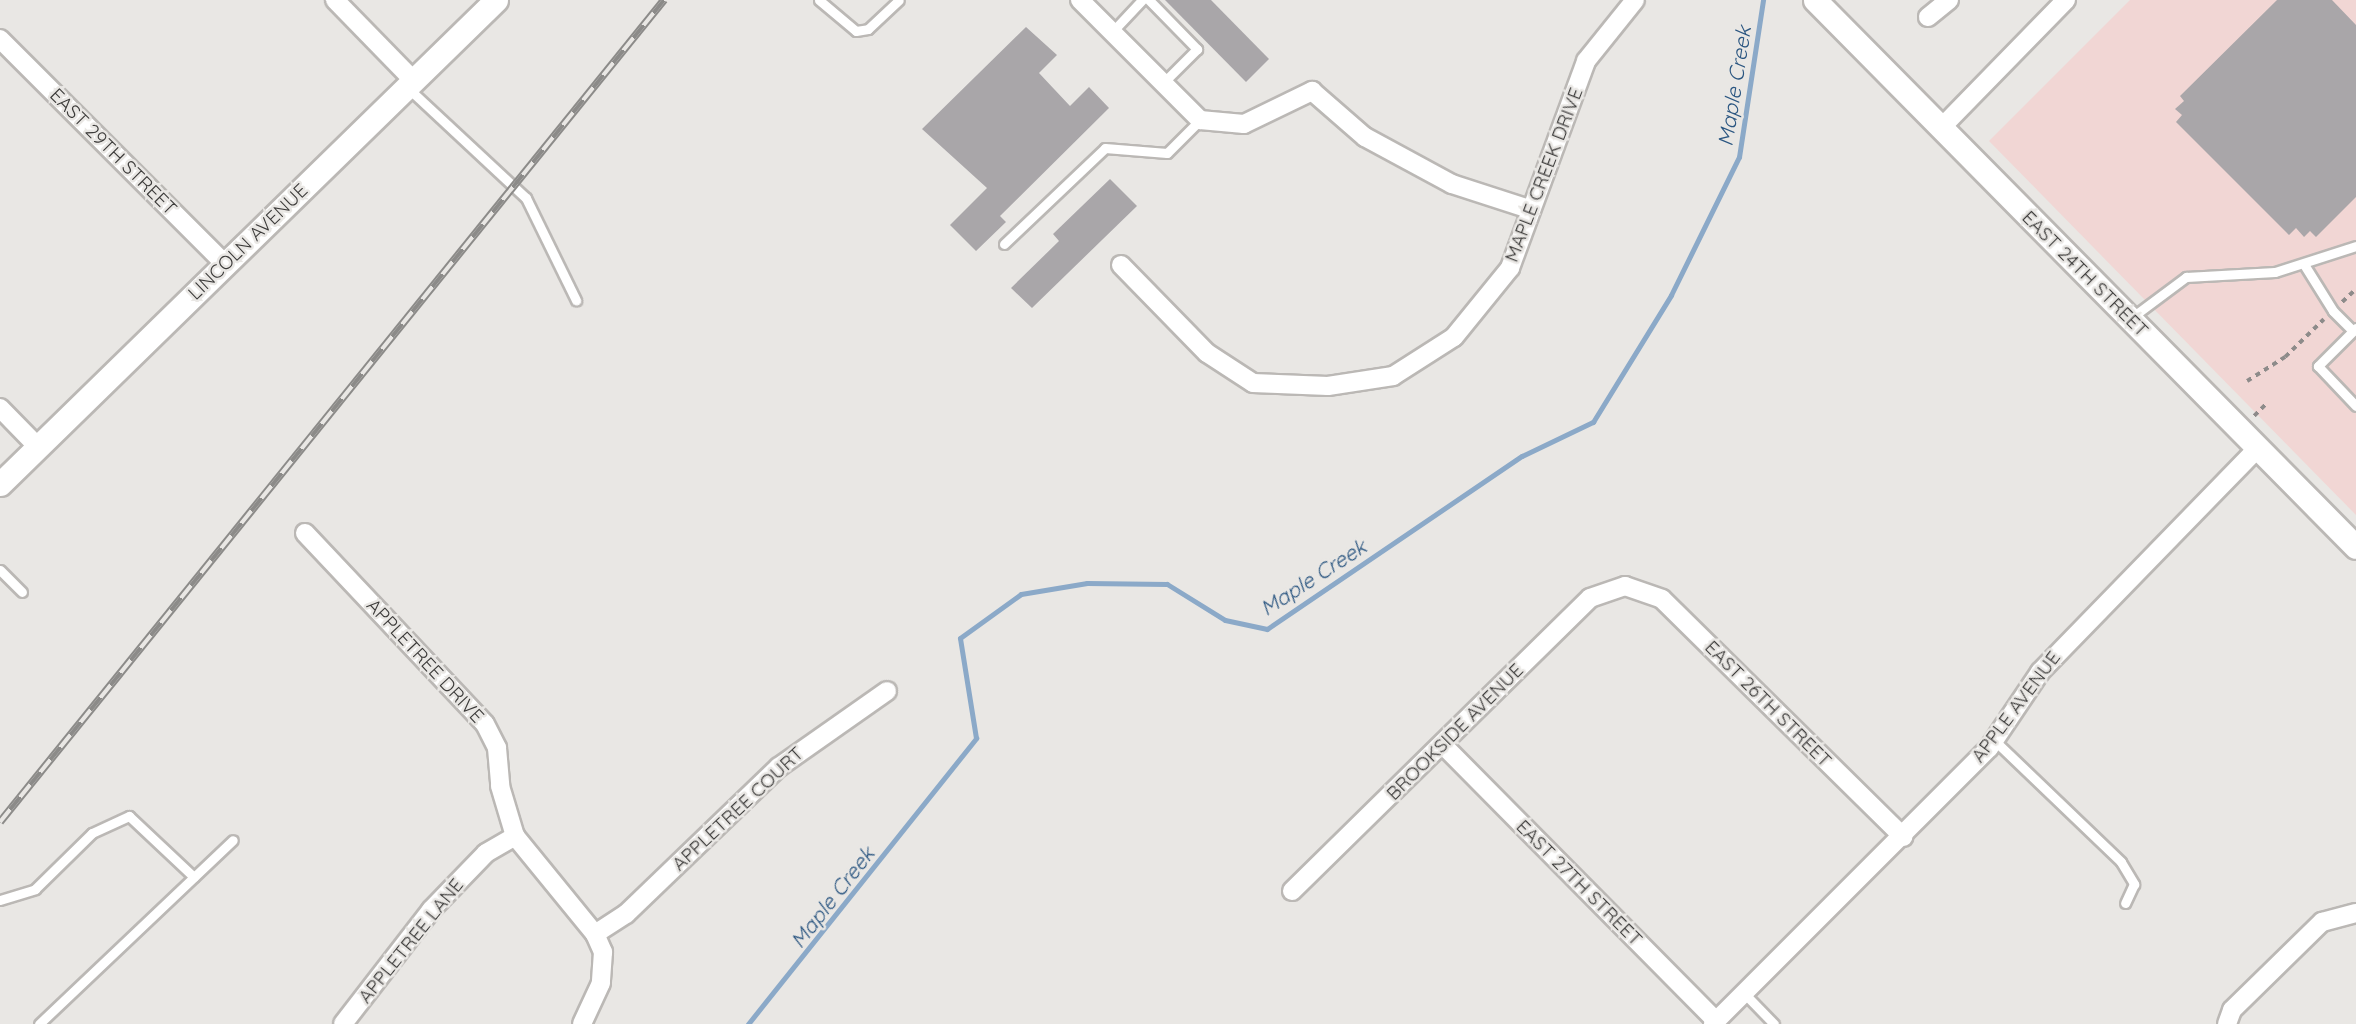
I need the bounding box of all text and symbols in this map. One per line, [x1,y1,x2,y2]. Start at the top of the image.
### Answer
water label: Maple Creek [1712,24,1756,148]
street label: EAST 29TH STREET [45,84,181,220]
street label: MAPLE CREEK DRIVE [1500,85,1588,265]
street label: LINCOLN AVENUE [184,179,312,305]
street label: EAST 24TH STREET [2017,206,2153,342]
water label: Maple Creek [1255,533,1371,621]
street label: APPLETREE DRIVE [362,594,488,728]
street label: EAST 26TH STREET [1700,636,1836,772]
street label: APPLE AVENUE [1967,647,2065,767]
street label: BROOKSIDE AVENUE [1382,659,1528,805]
street label: APPLETREE COURT [668,742,808,876]
street label: EAST 27TH STREET [1511,815,1647,951]
water label: Maple Creek [785,841,879,953]
street label: APPLETREE LANE [354,874,468,1008]

